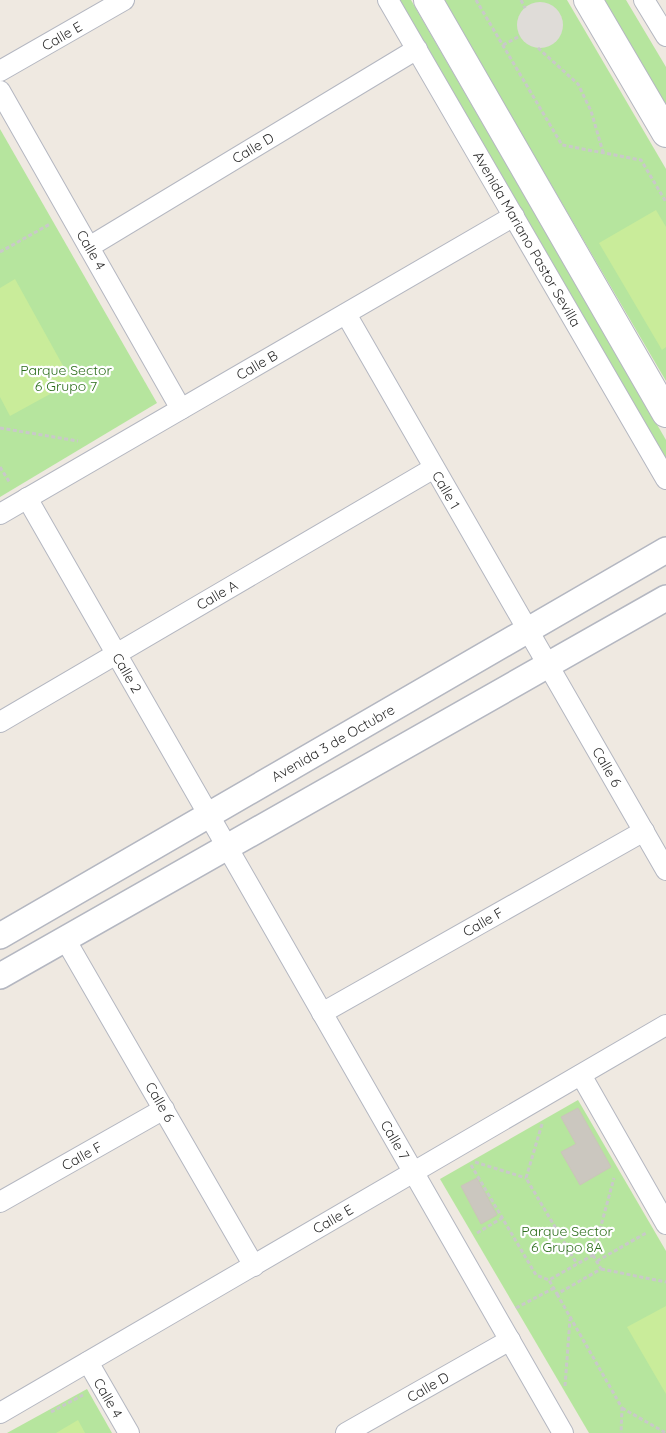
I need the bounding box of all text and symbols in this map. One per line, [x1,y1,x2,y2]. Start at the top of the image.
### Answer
street label: Calle E [39,17,85,55]
street label: Calle D [229,129,277,167]
street label: Avenida Mariano Pastor Sevilla [469,148,585,330]
street label: Calle 4 [72,227,110,273]
street label: Calle B [233,346,281,384]
park label: Parque Sector 6 Grupo 7 [20,361,112,395]
street label: Calle 1 [428,468,464,512]
street label: Calle A [193,576,241,614]
street label: Calle 2 [108,650,146,697]
street label: Avenida 3 de Octubre [268,700,398,786]
street label: Calle 6 [588,744,626,791]
street label: Calle F [460,903,506,941]
street label: Calle 6 [141,1079,179,1126]
street label: Calle 7 [376,1117,414,1163]
street label: Calle F [59,1138,105,1174]
street label: Calle E [310,1200,356,1238]
park label: Parque Sector 6 Grupo 8A [521,1222,613,1256]
street label: Calle D [404,1368,452,1406]
street label: Calle 4 [89,1375,127,1421]

